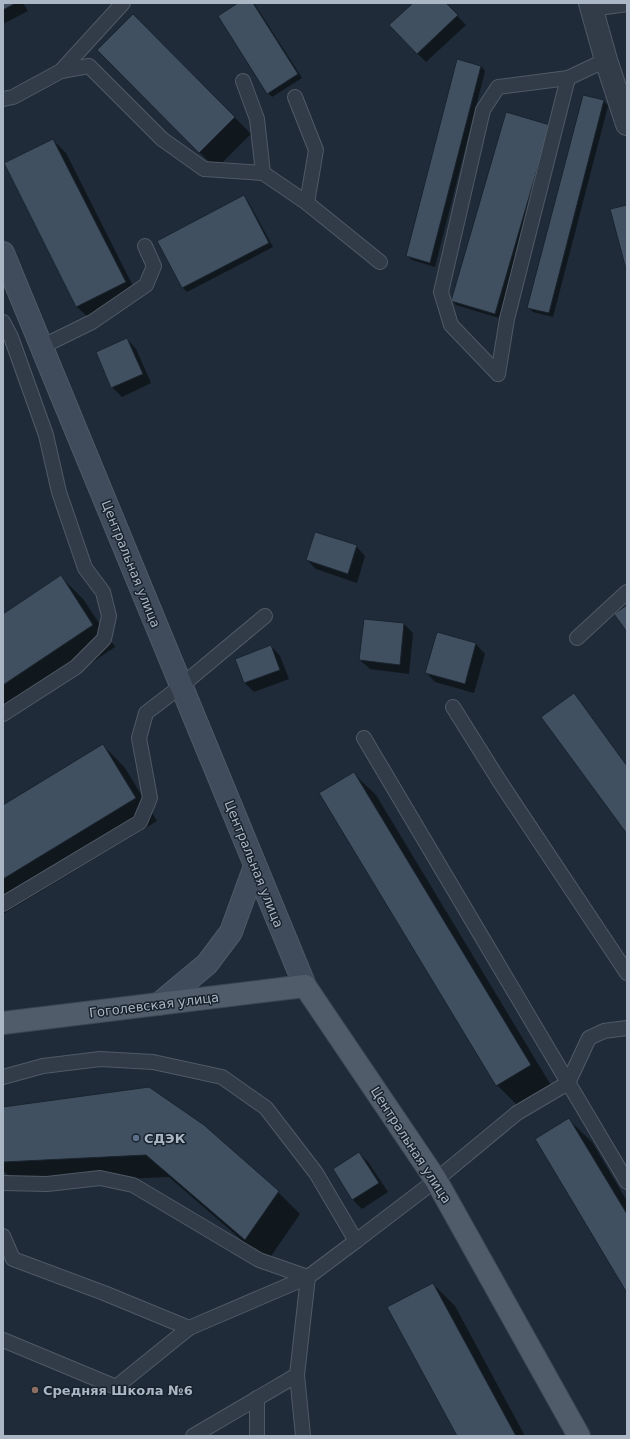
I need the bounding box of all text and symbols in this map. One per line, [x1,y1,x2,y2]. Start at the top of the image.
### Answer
street label: Центральная улица [99,498,163,630]
street label: Центральная улица [222,798,286,930]
street label: Гоголевская улица [88,990,220,1020]
street label: Центральная улица [368,1084,454,1206]
place label: СДЭК [144,1131,186,1146]
marker: СДЭК [131,1133,141,1143]
place label: Средняя Школа №6 [43,1383,193,1398]
marker: Средняя Школа №6 [30,1385,40,1395]

